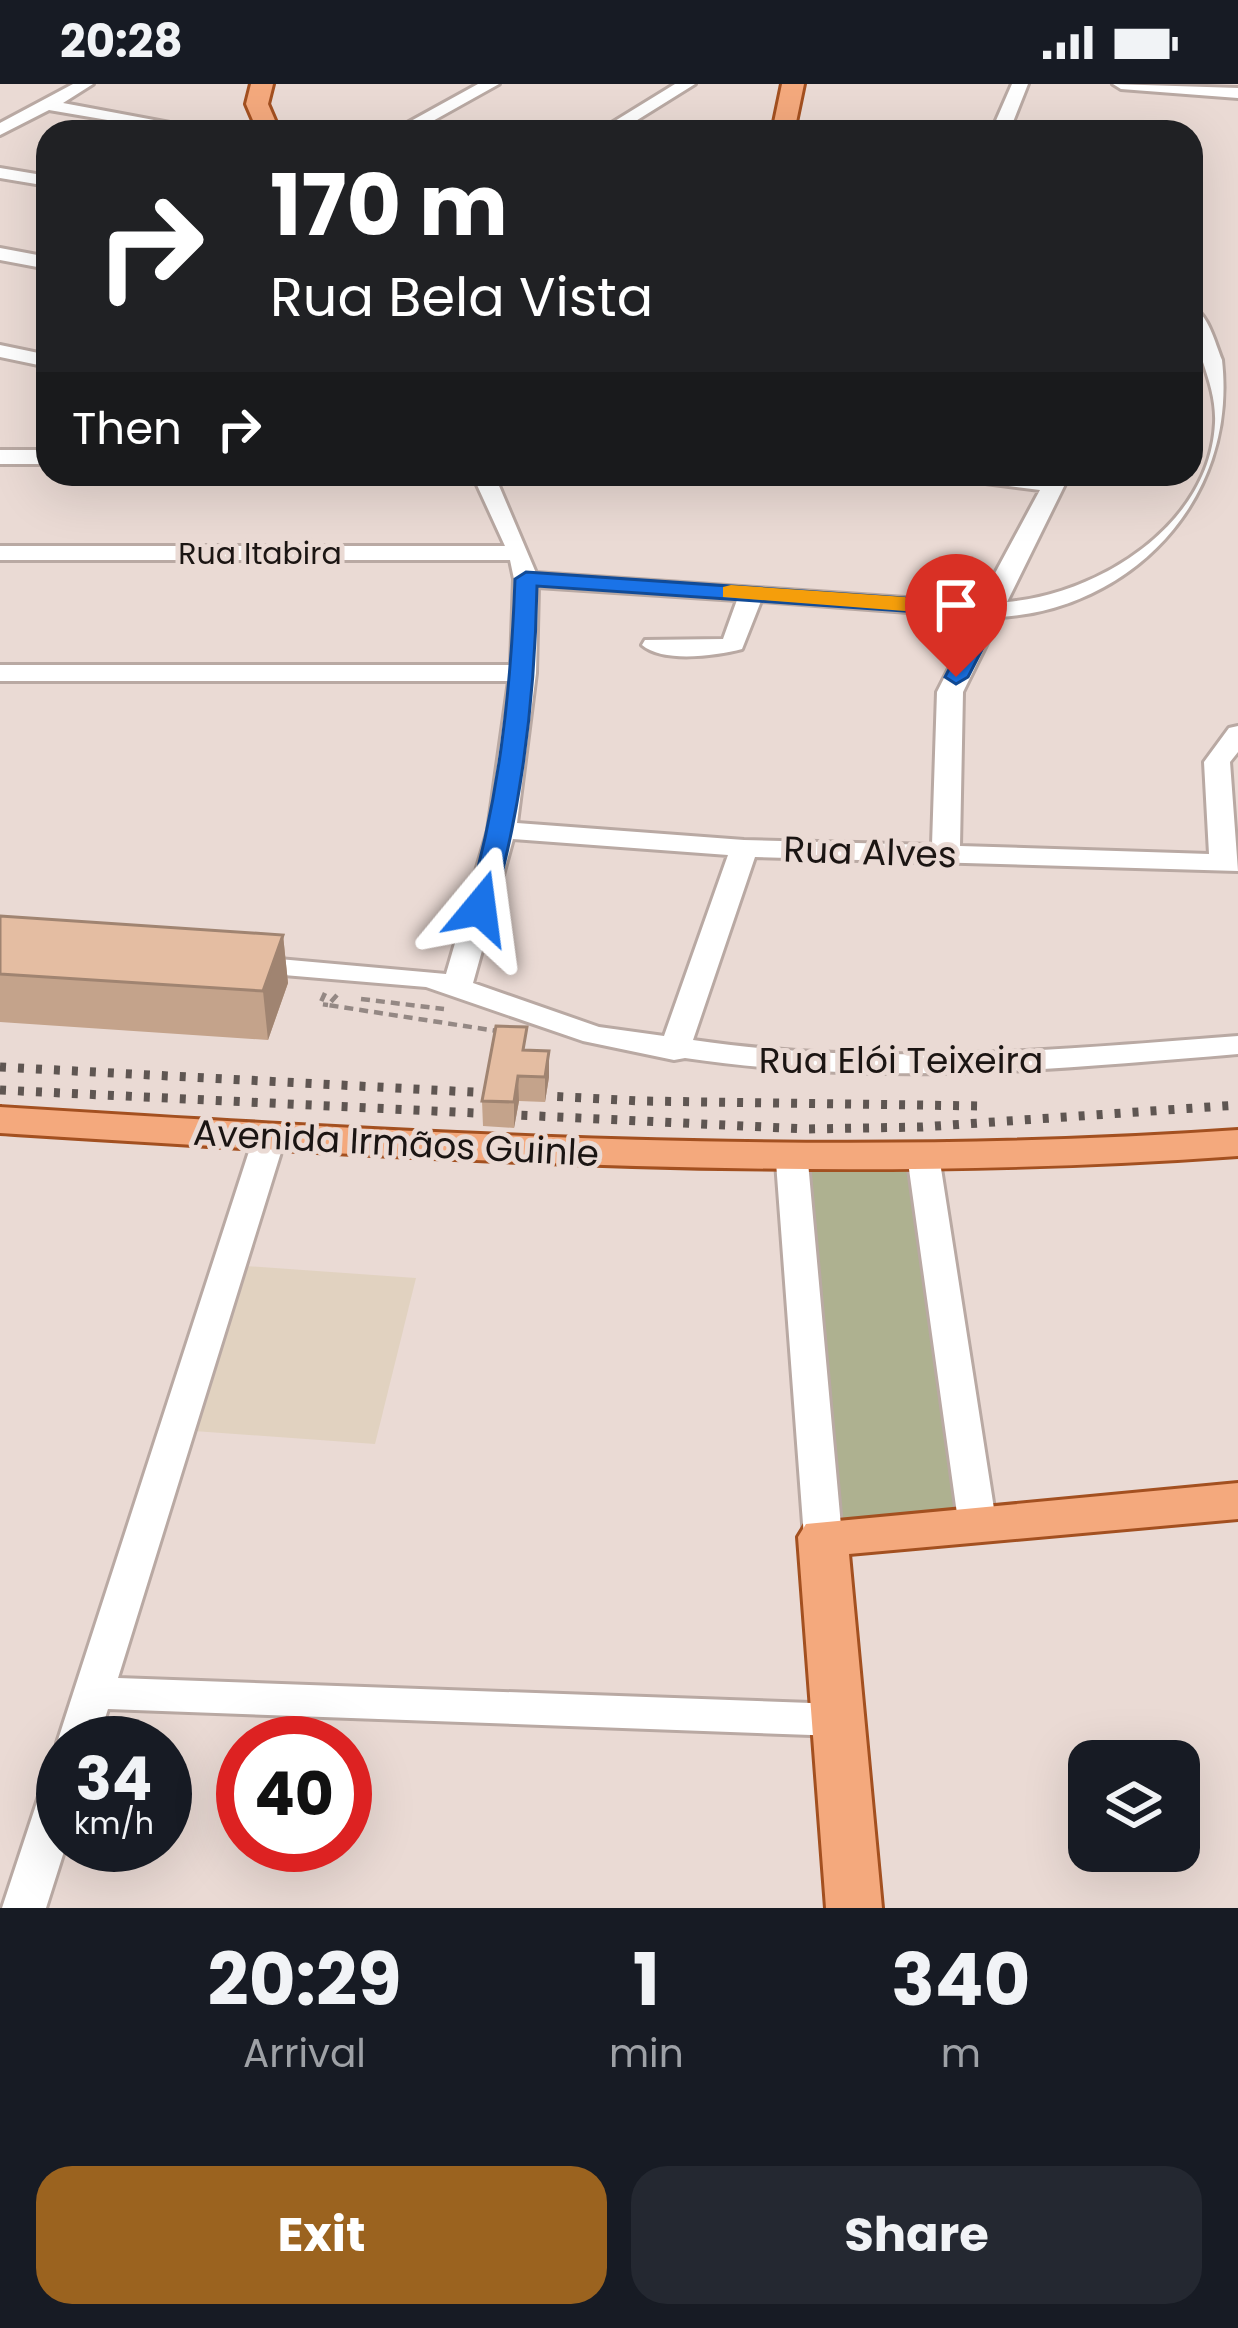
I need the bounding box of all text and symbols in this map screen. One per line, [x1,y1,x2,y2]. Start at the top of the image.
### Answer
text: 20:28 [60,10,183,73]
text: 170 m [270,147,508,264]
icon: right [72,168,228,324]
text: Rua Bela Vista [270,259,653,335]
icon: right [206,396,272,462]
text: Then [72,397,182,460]
street label: Rua Itabira [178,532,342,575]
pin [905,554,1007,677]
icon: arrive [923,572,989,638]
street label: Rua Alves [783,823,957,881]
position arrow [417,845,543,971]
street label: Rua Elói Teixeira [759,1035,1043,1086]
street label: Avenida Irmãos Guinle [192,1107,600,1179]
speed limit sign: 40 [216,1716,372,1872]
text: 34 [76,1737,152,1821]
map controls [1068,1740,1200,1872]
button: layers [1068,1740,1200,1872]
text: km/h [74,1802,154,1845]
text: 20:29 [208,1929,401,2030]
text: 1 [633,1929,660,2030]
text: 340 [891,1929,1030,2030]
text: Arrival [243,2026,366,2081]
text: min [609,2026,684,2081]
text: m [941,2026,981,2081]
button: Exit [36,2166,607,2304]
button: Share [631,2166,1202,2304]

